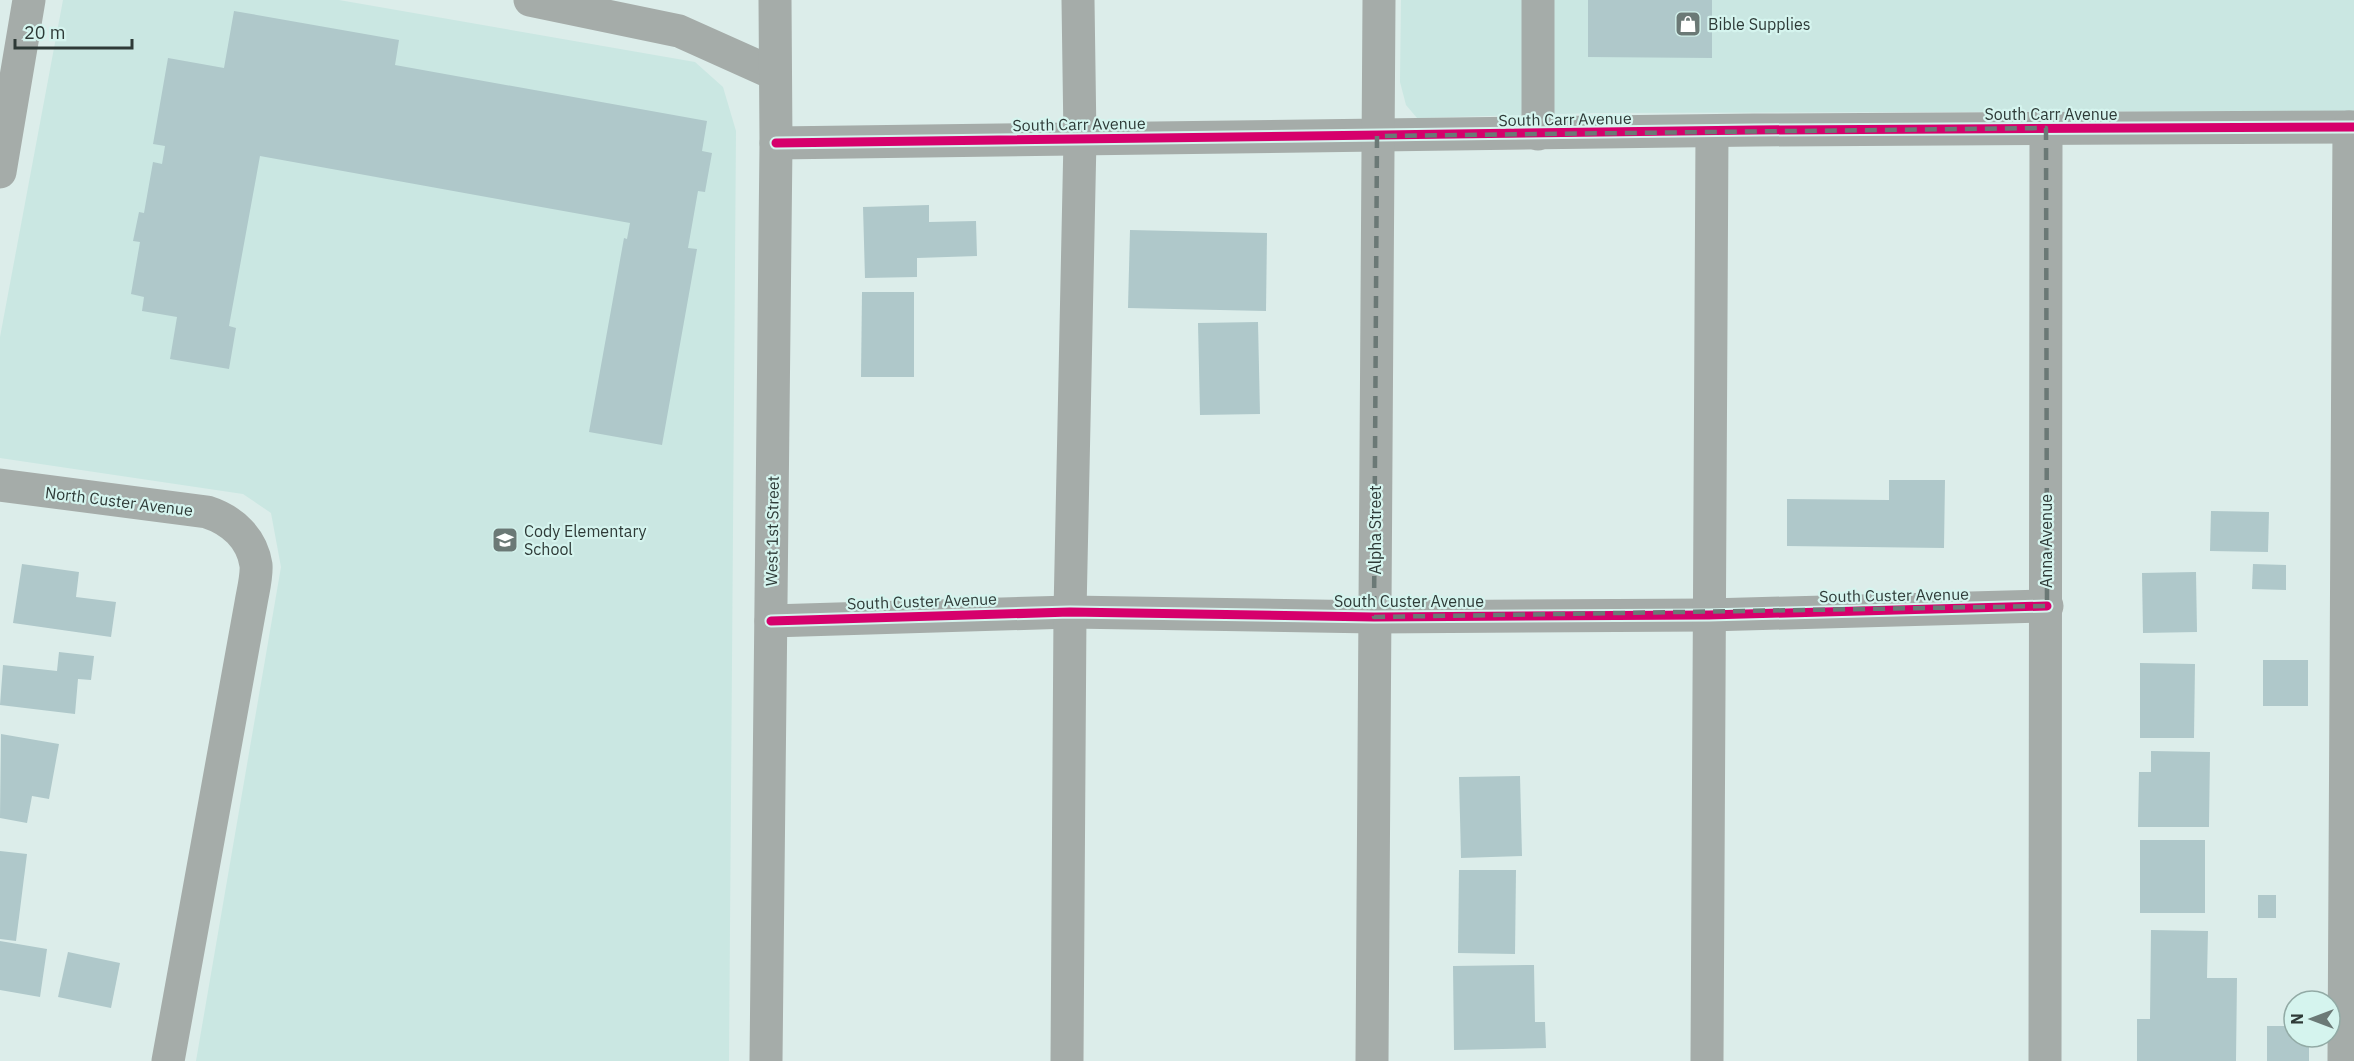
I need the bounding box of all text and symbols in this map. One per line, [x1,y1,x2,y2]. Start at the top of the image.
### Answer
shop icon: Bible Supplies [1673,9,1703,39]
scale bar [15,12,132,50]
place label: Bible Supplies [1708,14,1811,34]
text: 20 m [24,21,66,44]
street label: South Carr Avenue [1984,104,2118,124]
street label: South Carr Avenue [1498,108,1632,130]
street label: South Carr Avenue [1012,113,1146,135]
street label: West 1st Street [761,476,783,586]
street label: North Custer Avenue [44,482,194,520]
street label: Alpha Street [1365,485,1385,575]
street label: Anna Avenue [2036,494,2056,588]
place label: Cody Elementary School [524,521,646,559]
school or university icon: Cody Elementary School [490,525,520,555]
street label: South Custer Avenue [1819,584,1969,606]
street label: South Custer Avenue [847,588,997,614]
street label: South Custer Avenue [1334,591,1484,611]
north arrow [2282,989,2342,1049]
text: N [2287,1013,2307,1025]

